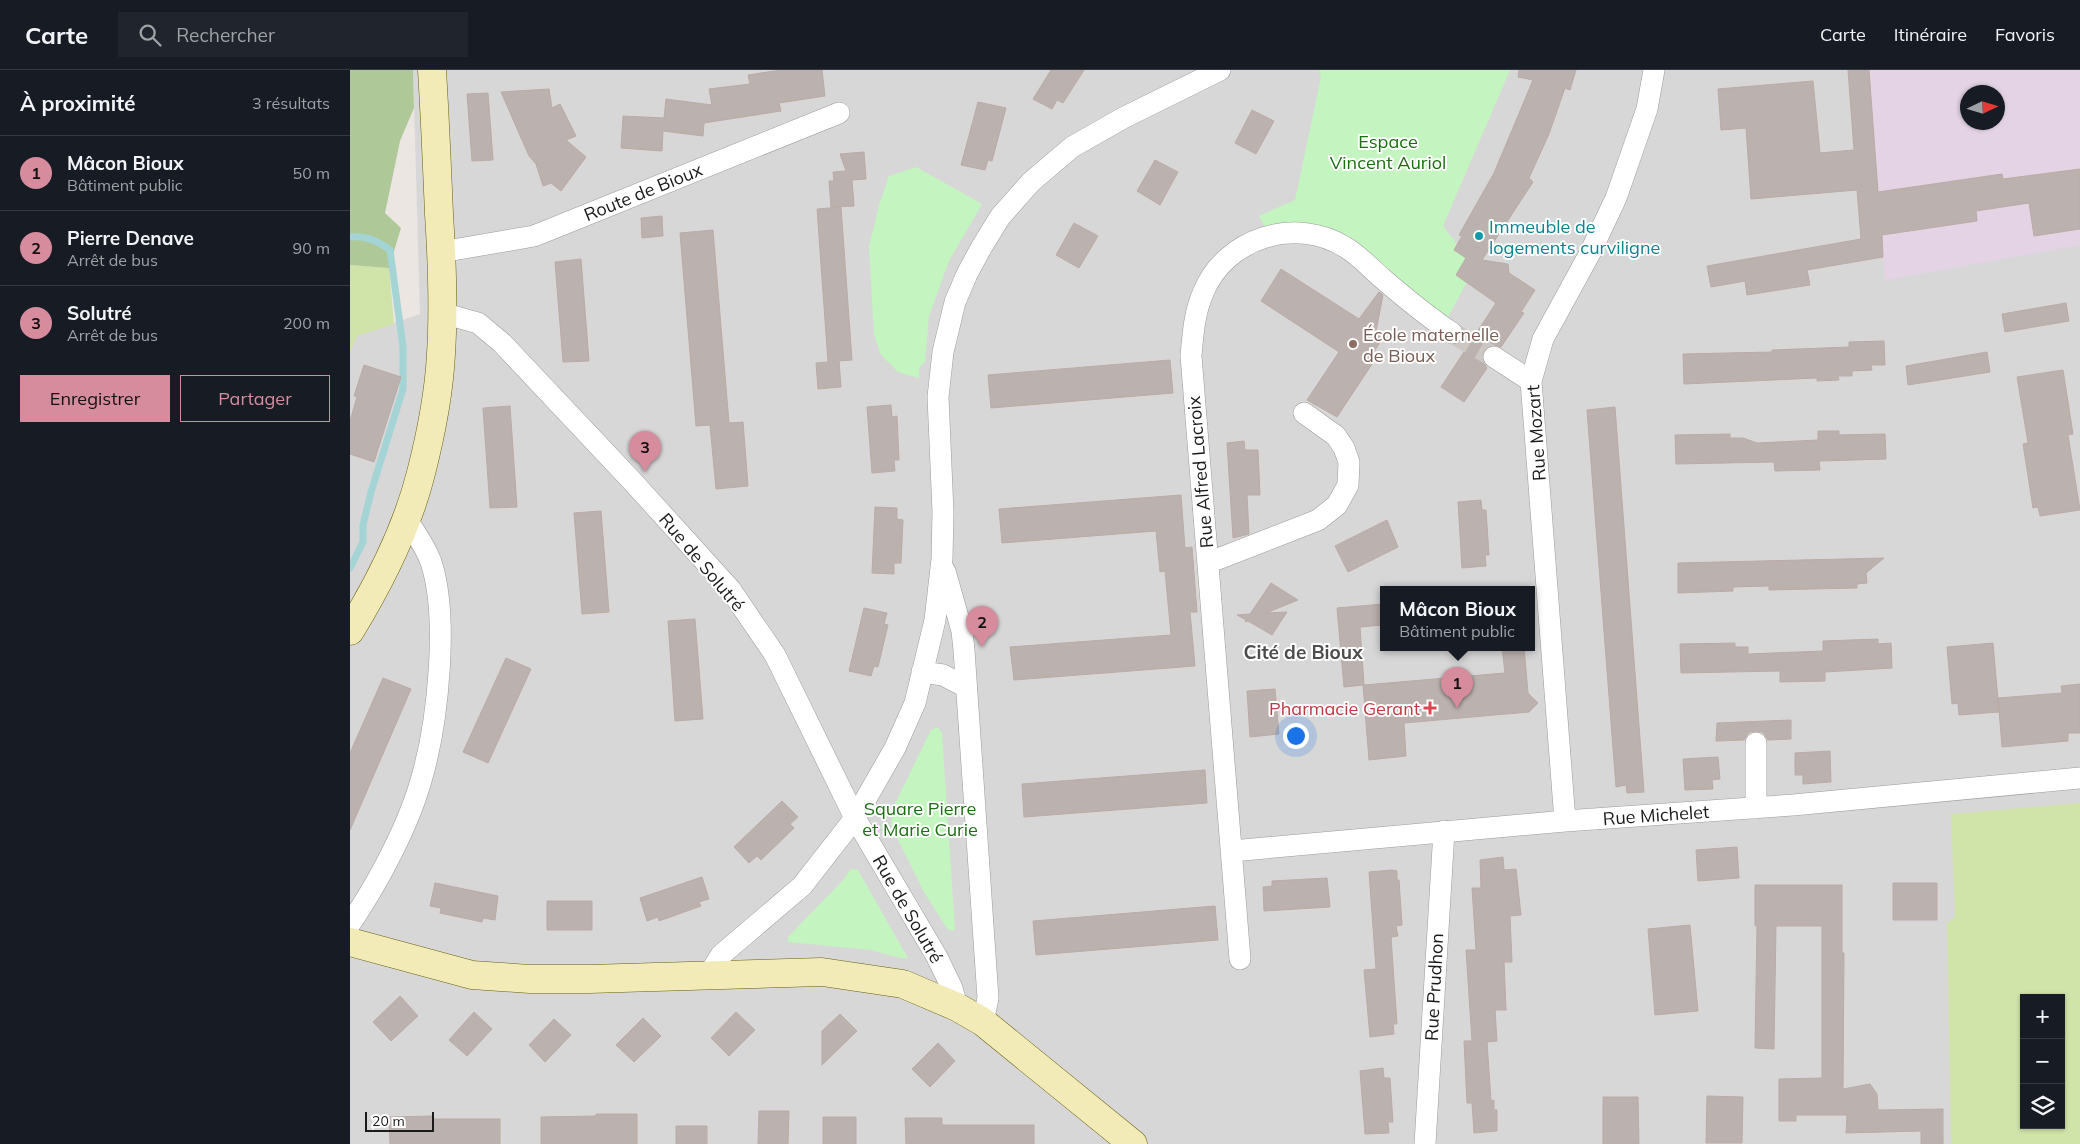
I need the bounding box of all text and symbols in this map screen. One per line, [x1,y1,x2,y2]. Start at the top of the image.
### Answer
search box [118,12,468,57]
text: Carte [25,20,88,50]
icon: search [136,21,164,49]
text: Rechercher [176,23,275,47]
text: Carte [1820,23,1866,46]
text: Itinéraire [1894,23,1967,46]
text: Favoris [1995,23,2055,46]
north arrow [1960,85,2005,130]
text: À proximité [20,90,136,116]
text: 3 résultats [252,93,330,113]
park label: Espace Vincent Auriol [1330,130,1446,174]
text: Mâcon Bioux [67,151,184,175]
street label: Route de Bioux [580,158,706,226]
text: 1 [31,163,41,183]
text: 50 m [293,163,330,183]
text: Bâtiment public [67,175,183,195]
place label: Immeuble de logements curviligne [1489,215,1660,259]
text: Pierre Denave [67,226,194,250]
marker: Immeuble de logements curviligne [1473,230,1485,242]
text: 2 [31,238,41,258]
text: 90 m [293,238,330,258]
text: Arrêt de bus [67,250,158,270]
text: Solutré [67,301,132,325]
text: 3 [31,313,41,333]
text: 200 m [283,313,330,333]
place label: École maternelle de Bioux [1363,323,1499,367]
text: Arrêt de bus [67,325,158,345]
marker: École maternelle de Bioux [1347,338,1359,350]
button: Enregistrer [20,375,170,422]
button: Partager [180,375,330,422]
street label: Rue Mozart [1521,384,1551,482]
street label: Rue Alfred Lacroix [1182,395,1218,549]
pin: 3 [629,431,661,472]
street label: Rue de Solutré [654,508,750,616]
popup [1380,586,1535,651]
text: Mâcon Bioux [1399,597,1516,621]
pin: 2 [966,606,998,647]
text: Bâtiment public [1399,621,1515,641]
district label: Cité de Bioux [1243,640,1363,664]
pin: 1 [1441,667,1473,708]
place label: Pharmacie Gerant [1269,697,1420,720]
marker: Pharmacie Gerant [1424,702,1436,714]
your location [1283,723,1309,749]
park label: Square Pierre et Marie Curie [862,797,978,841]
street label: Rue Michelet [1602,800,1710,830]
street label: Rue de Solutré [868,851,948,967]
street label: Rue Prudhon [1420,932,1448,1042]
map controls [2020,994,2065,1129]
button: + [2020,994,2065,1039]
button: − [2020,1039,2065,1084]
button: layers [2020,1084,2065,1129]
scale bar [365,1109,434,1132]
text: 20 m [372,1112,405,1130]

